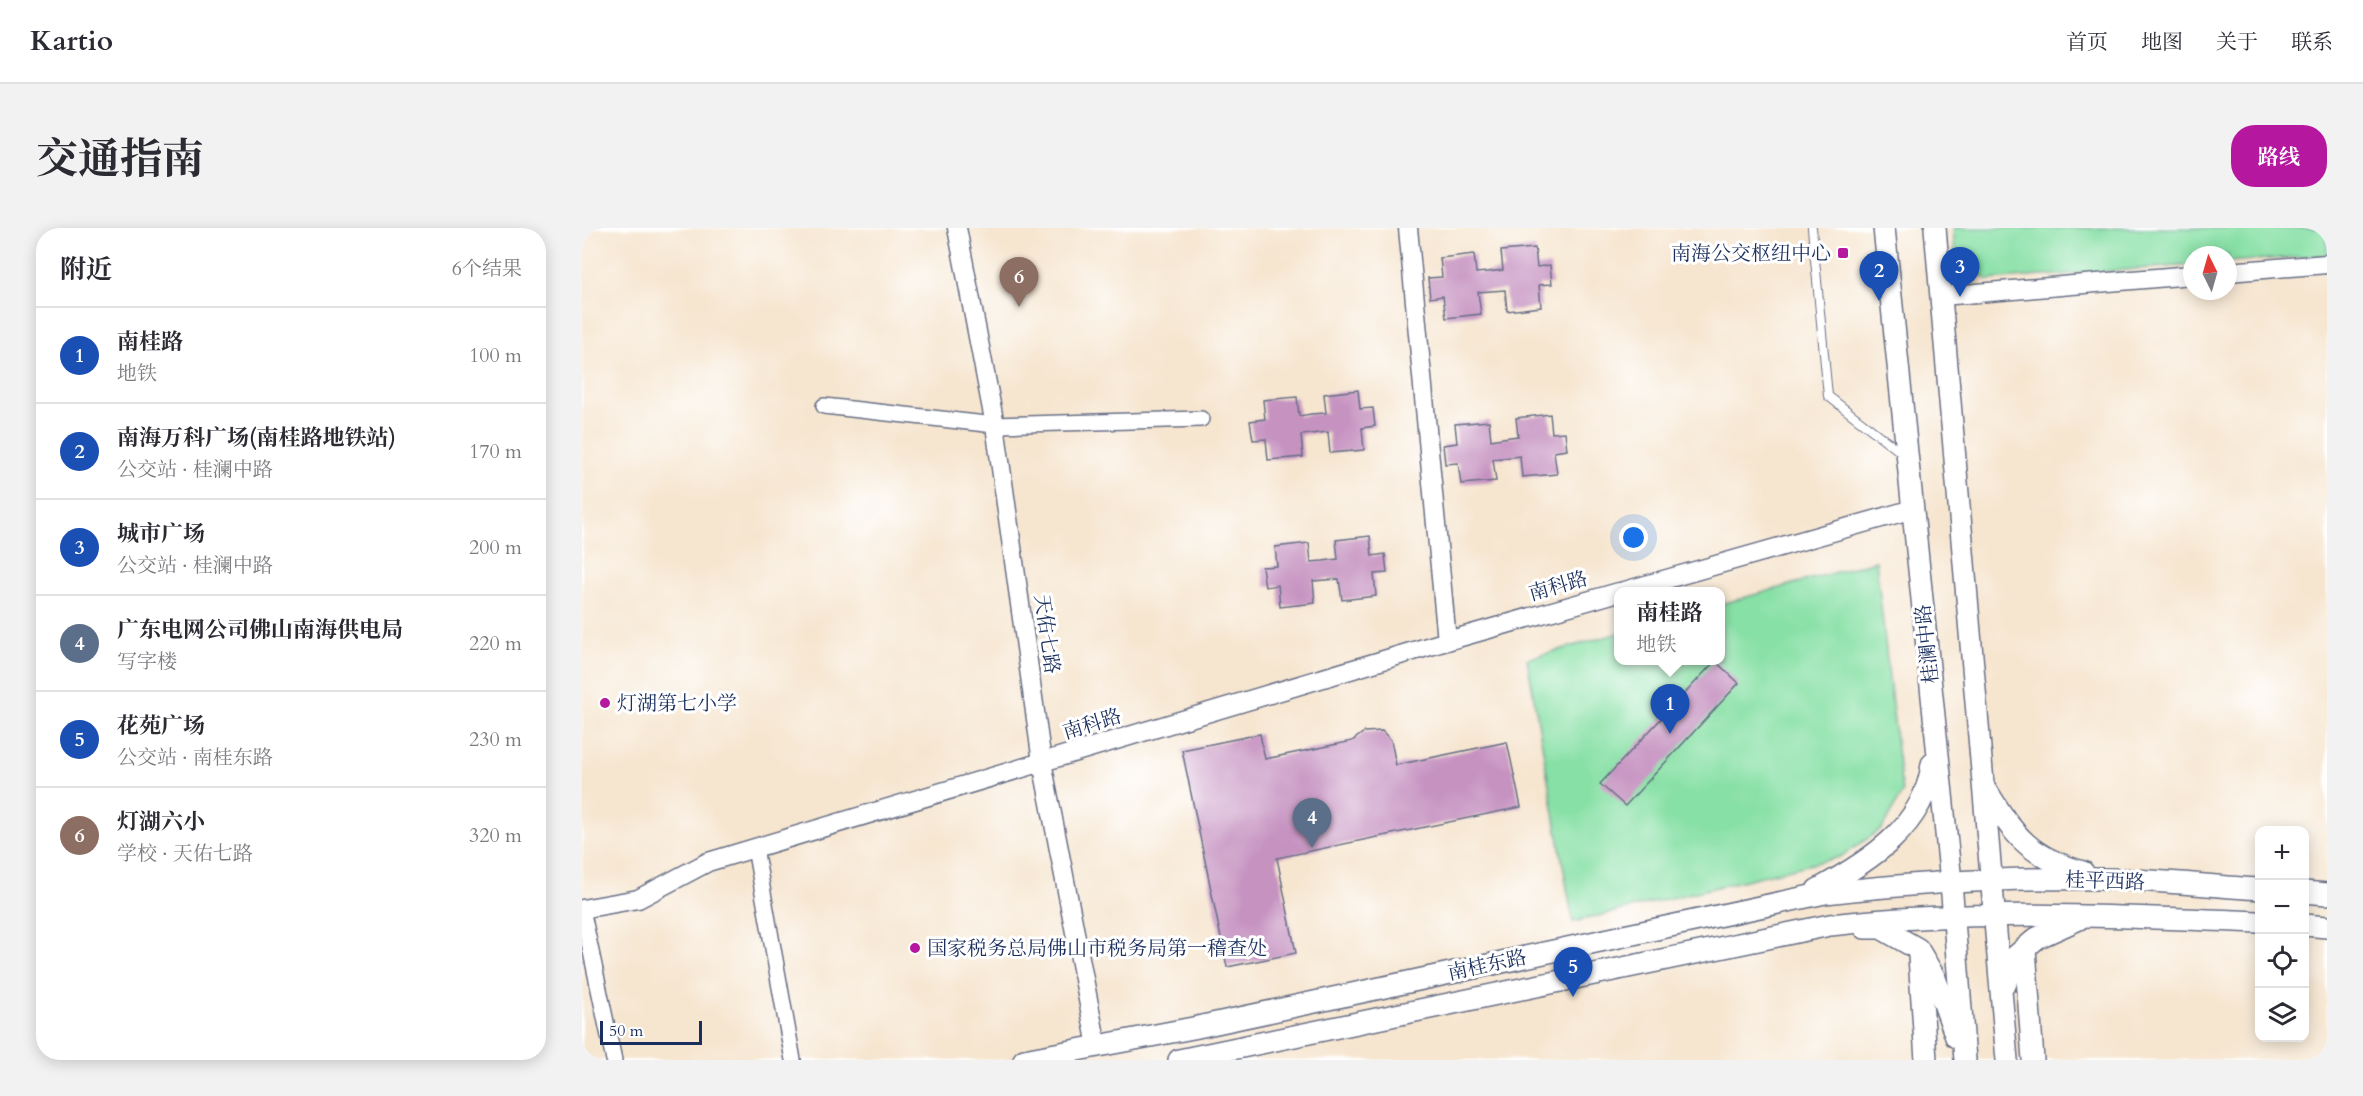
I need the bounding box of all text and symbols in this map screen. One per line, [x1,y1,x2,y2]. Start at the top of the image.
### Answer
text: Kartio [30,22,113,60]
text: 首页 [2066,28,2108,57]
text: 地图 [2141,28,2183,57]
text: 关于 [2216,28,2258,57]
text: 联系 [2291,28,2333,57]
button: 路线 [2231,125,2327,187]
text: 交通指南 [36,131,204,188]
place label: 南海公交枢纽中心 [1671,240,1831,267]
marker: 南海公交枢纽中心 [1836,246,1850,260]
north arrow [2183,246,2237,300]
pin: 3 [1940,248,1980,297]
pin: 2 [1860,251,1898,301]
text: 附近 [60,252,112,287]
text: 6个结果 [452,255,522,282]
pin: 6 [1000,257,1038,307]
text: 南桂路 [117,327,183,357]
text: 1 [74,342,85,369]
text: 100 m [469,342,522,369]
text: 地铁 [117,360,157,387]
text: 南海万科广场(南桂路地铁站) [117,423,396,453]
text: 2 [74,438,85,465]
text: 170 m [469,438,522,465]
text: 公交站 · 桂澜中路 [117,456,273,483]
text: 城市广场 [117,519,205,549]
your location [1619,523,1648,552]
text: 3 [74,534,85,561]
text: 200 m [469,534,522,561]
text: 公交站 · 桂澜中路 [117,552,273,579]
street label: 南科路 [1525,565,1591,607]
popup [1614,587,1725,665]
street label: 天佑七路 [1028,593,1066,675]
text: 南桂路 [1636,598,1703,628]
street label: 桂澜中路 [1909,603,1945,685]
text: 广东电网公司佛山南海供电局 [117,615,403,645]
text: 4 [74,630,85,657]
text: 220 m [469,630,522,657]
text: 地铁 [1636,631,1676,658]
text: 写字楼 [117,648,177,675]
pin: 1 [1650,684,1690,734]
place label: 灯湖第七小学 [617,690,737,717]
marker: 灯湖第七小学 [598,696,612,710]
street label: 南科路 [1059,702,1125,746]
text: 花苑广场 [117,711,205,741]
text: 5 [74,726,85,753]
text: 230 m [469,726,522,753]
text: 公交站 · 南桂东路 [117,744,273,771]
pin: 4 [1292,798,1332,848]
text: 灯湖六小 [117,807,205,837]
text: 6 [74,822,85,849]
text: 320 m [469,822,522,849]
map controls [2255,826,2309,1042]
button: + [2255,826,2309,880]
text: 学校 · 天佑七路 [117,840,253,867]
street label: 桂平西路 [2065,866,2145,896]
button: − [2255,880,2309,934]
button: locate [2255,934,2309,988]
place label: 国家税务总局佛山市税务局第一稽查处 [927,935,1267,962]
marker: 国家税务总局佛山市税务局第一稽查处 [908,941,922,955]
street label: 南桂东路 [1445,943,1529,987]
pin: 5 [1554,948,1592,997]
button: layers [2255,988,2309,1042]
scale bar [600,1018,702,1046]
text: 50 m [609,1020,643,1042]

